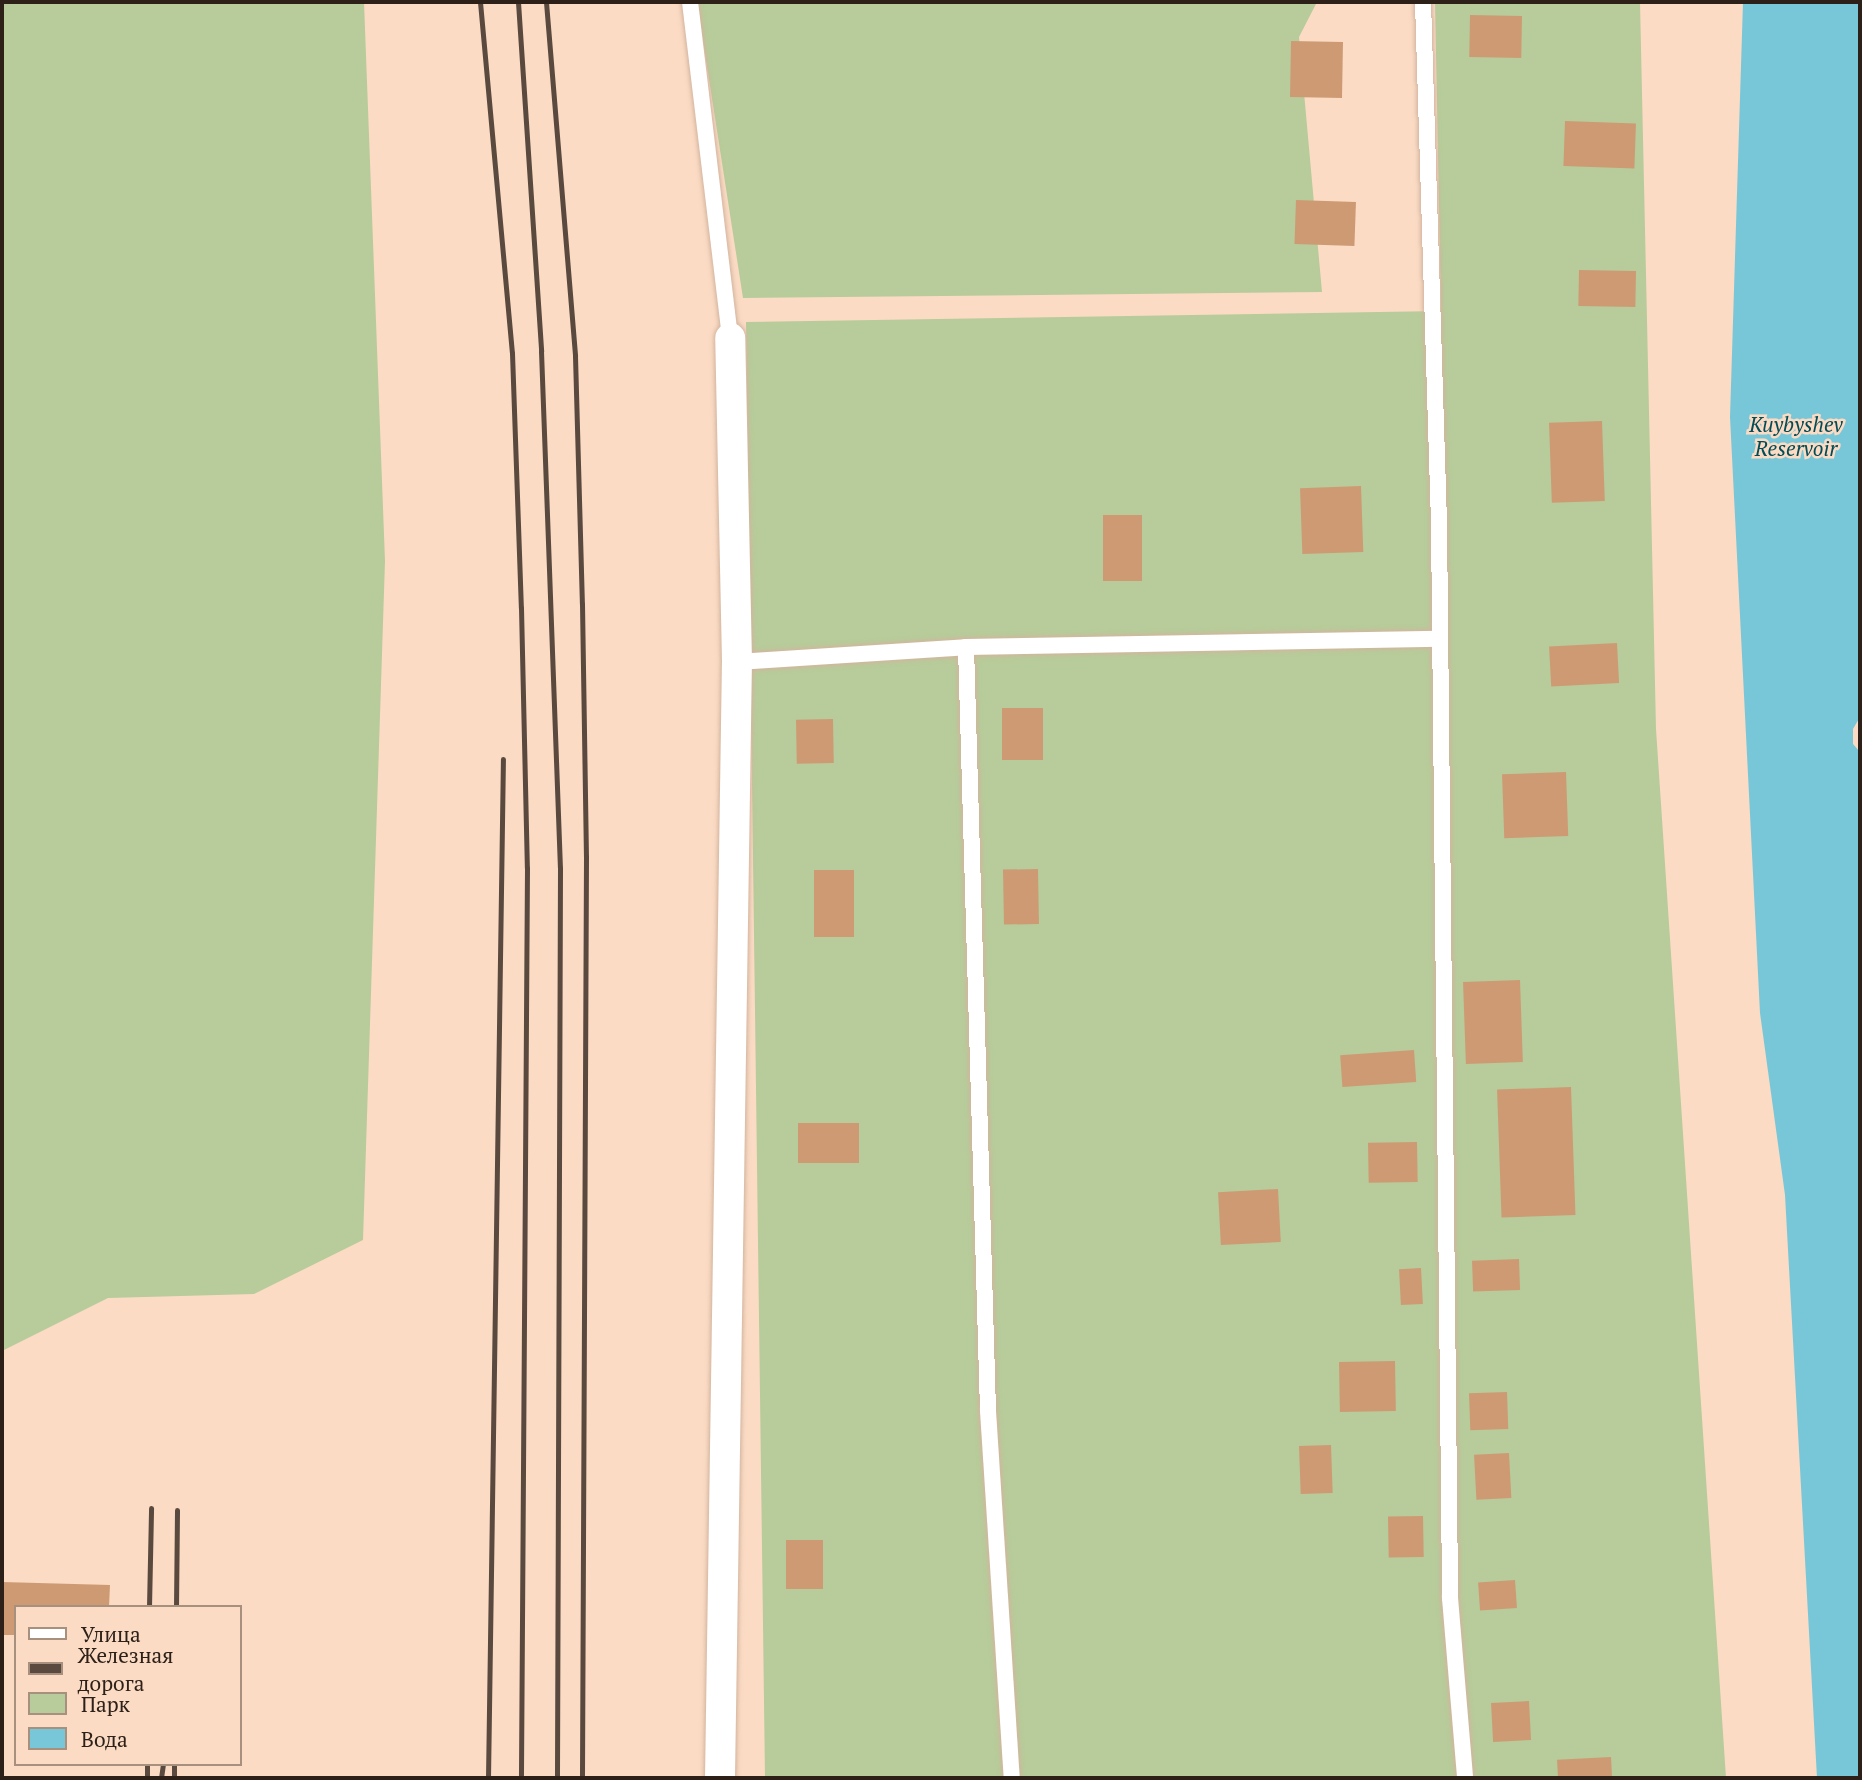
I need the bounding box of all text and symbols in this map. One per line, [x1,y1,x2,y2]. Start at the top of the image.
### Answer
water label: Kuybyshev Reservoir [1749,411,1843,461]
legend [14,1605,242,1766]
text: Улица [81,1620,141,1648]
text: Железная дорога [77,1641,173,1697]
text: Парк [81,1690,130,1718]
text: Вода [81,1725,128,1753]

